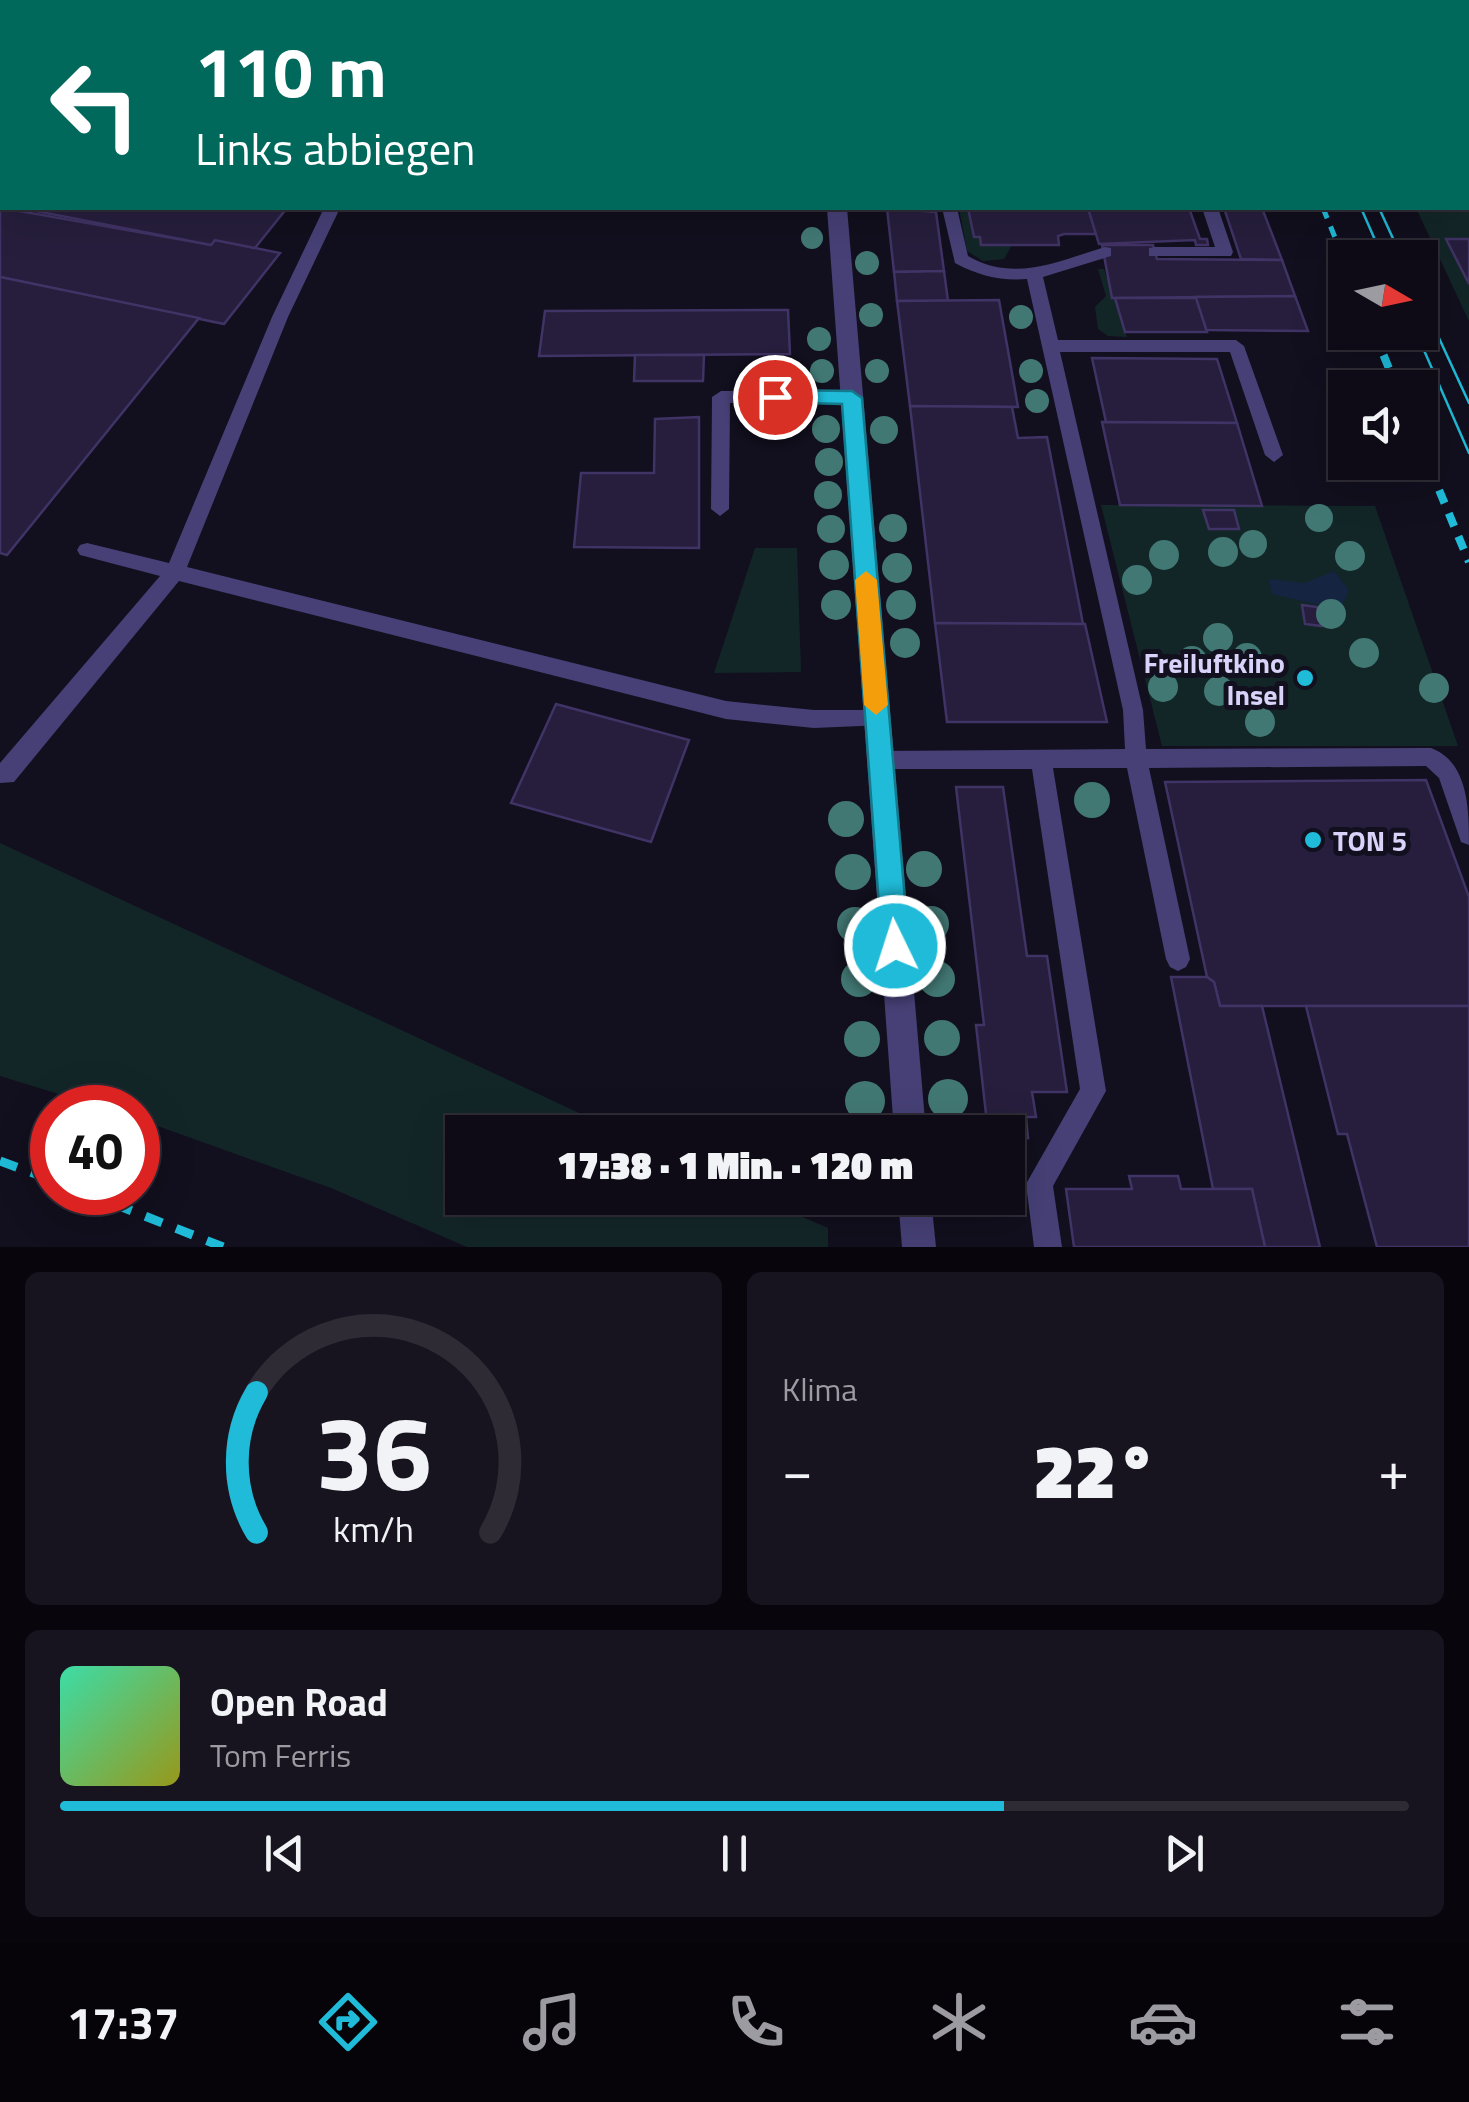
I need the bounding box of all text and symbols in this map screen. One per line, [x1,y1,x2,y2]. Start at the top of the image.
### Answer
text: 110 m [195,18,387,124]
icon: left [30,40,160,170]
text: Links abbiegen [195,114,475,182]
north arrow [1328,240,1438,350]
map controls [1328,240,1438,480]
pin [733,355,818,440]
icon: arrive [748,370,803,425]
button: sound [1328,370,1438,480]
place label: Freiluftkino Insel [1143,641,1285,716]
marker: Freiluftkino Insel [1294,667,1316,689]
place label: TON 5 [1333,819,1407,862]
marker: TON 5 [1302,829,1324,851]
position arrow [843,894,947,998]
speed limit sign: 40 [30,1085,160,1215]
text: 17:38 · 1 Min. · 120 m [557,1136,913,1194]
text: Klima [782,1365,857,1413]
text: 36 [315,1372,432,1530]
text: 22° [1034,1413,1157,1527]
text: − [782,1428,813,1511]
text: + [1378,1428,1409,1511]
text: km/h [333,1501,414,1556]
text: Open Road [210,1673,388,1731]
text: Tom Ferris [210,1731,351,1779]
icon: previous [257,1826,312,1881]
icon: pause [707,1826,762,1881]
icon: next [1157,1826,1212,1881]
icon: directions [313,1987,383,2057]
icon: music [517,1987,587,2057]
icon: phone [721,1987,791,2057]
icon: climate [924,1987,994,2057]
icon: car [1128,1987,1198,2057]
icon: filters [1332,1987,1402,2057]
text: 17:37 [67,1988,179,2056]

